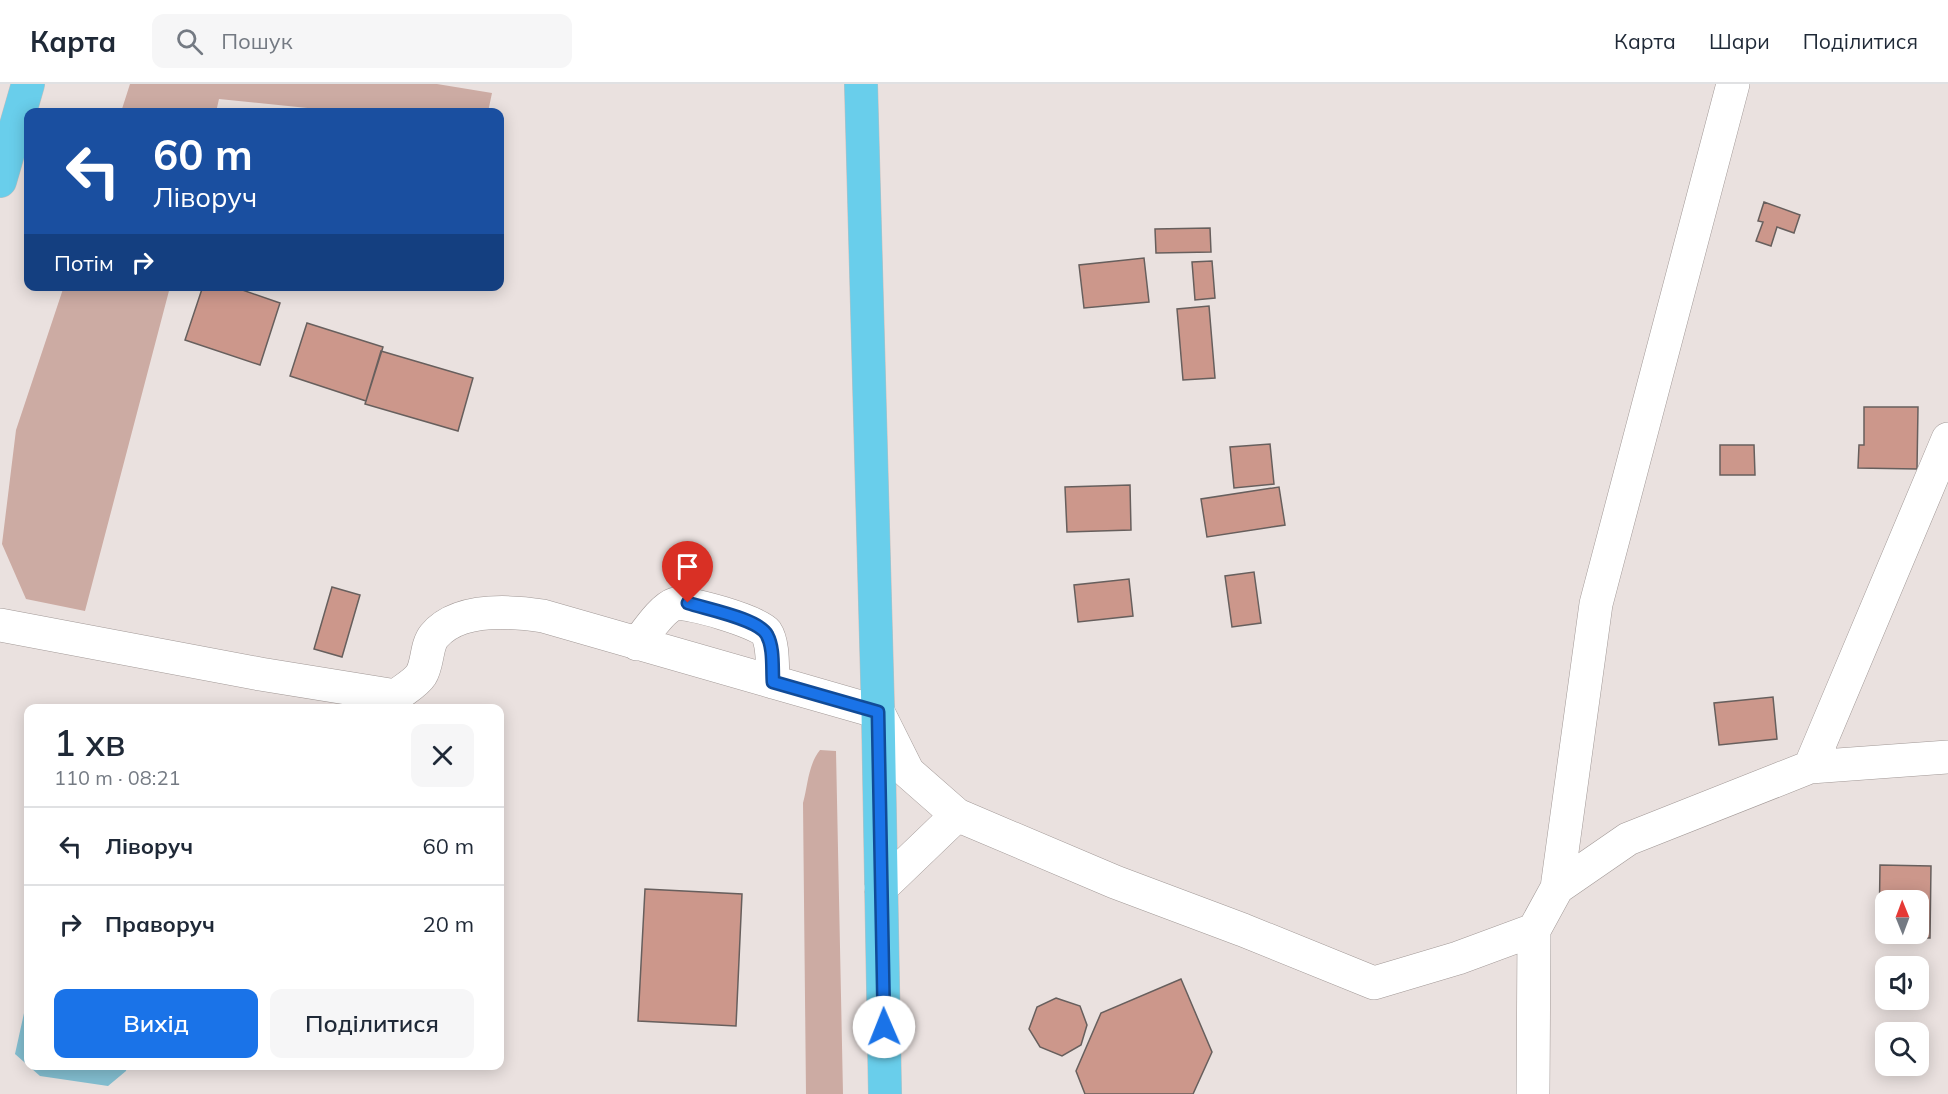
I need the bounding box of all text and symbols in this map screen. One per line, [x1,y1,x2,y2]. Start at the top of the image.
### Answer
search box [152,14,572,68]
text: Карта [30,24,116,59]
icon: search [173,25,206,58]
text: Пошук [221,27,292,55]
text: Карта [1614,28,1676,54]
text: Шари [1709,28,1770,54]
text: Поділитися [1803,28,1918,54]
text: 60 m [153,128,253,181]
icon: left [54,132,132,210]
text: Ліворуч [153,180,257,214]
icon: right [126,246,159,279]
text: Потім [54,249,114,277]
pin [662,541,713,603]
icon: arrive [671,550,704,583]
text: 1 хв [54,720,126,765]
button: close [411,724,474,787]
text: 110 m · 08:21 [54,765,180,790]
icon: left [54,830,87,863]
text: Ліворуч [105,832,193,860]
text: 60 m [423,832,474,860]
north arrow [1875,890,1929,944]
map controls [1875,890,1929,1076]
icon: right [54,908,87,941]
text: Праворуч [105,910,215,938]
text: 20 m [423,910,474,938]
button: sound [1875,956,1929,1010]
button: Вихід [54,989,258,1058]
button: Поділитися [270,989,474,1058]
position arrow [852,995,916,1059]
button: search [1875,1022,1929,1076]

